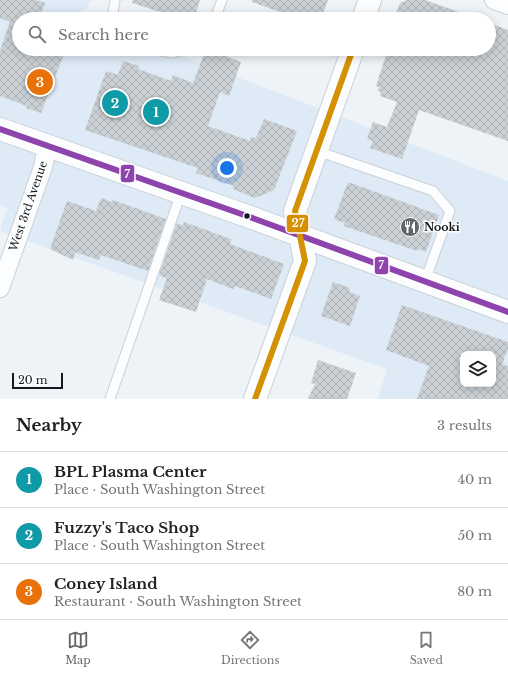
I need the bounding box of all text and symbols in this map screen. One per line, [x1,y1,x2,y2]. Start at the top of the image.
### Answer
search box [12,12,496,56]
icon: search [26,23,48,45]
text: Search here [58,25,149,44]
pin: 3 [27,67,53,97]
pin: 2 [102,88,128,118]
pin: 1 [143,97,169,127]
your location [217,158,237,178]
street label: West 3rd Avenue [6,159,50,254]
line badge: 7 [120,164,135,183]
text: 7 [124,167,130,181]
unlabelled marker [242,211,252,221]
line badge: 27 [286,214,309,233]
text: 27 [292,216,305,230]
restaurant icon: Nooki [399,216,421,238]
place label: Nooki [424,220,460,234]
line badge: 7 [374,256,389,275]
text: 7 [378,258,384,272]
map controls [460,351,496,387]
button: layers [460,351,496,387]
scale bar [12,371,63,390]
text: 20 m [18,373,48,387]
text: Nearby [16,415,82,436]
text: 3 results [437,417,492,434]
text: BPL Plasma Center [54,462,206,481]
text: 1 [26,471,32,488]
text: 40 m [457,471,492,488]
text: Place · South Washington Street [54,481,265,498]
text: Fuzzy's Taco Shop [54,518,199,537]
text: 2 [25,527,33,544]
text: 50 m [458,527,492,544]
text: Place · South Washington Street [54,537,265,554]
text: Coney Island [54,574,158,593]
text: 3 [25,583,33,600]
text: 80 m [457,583,492,600]
text: Restaurant · South Washington Street [54,593,302,610]
tab: Map [65,629,91,667]
tab: Directions [221,629,279,667]
tab: Saved [410,629,443,667]

